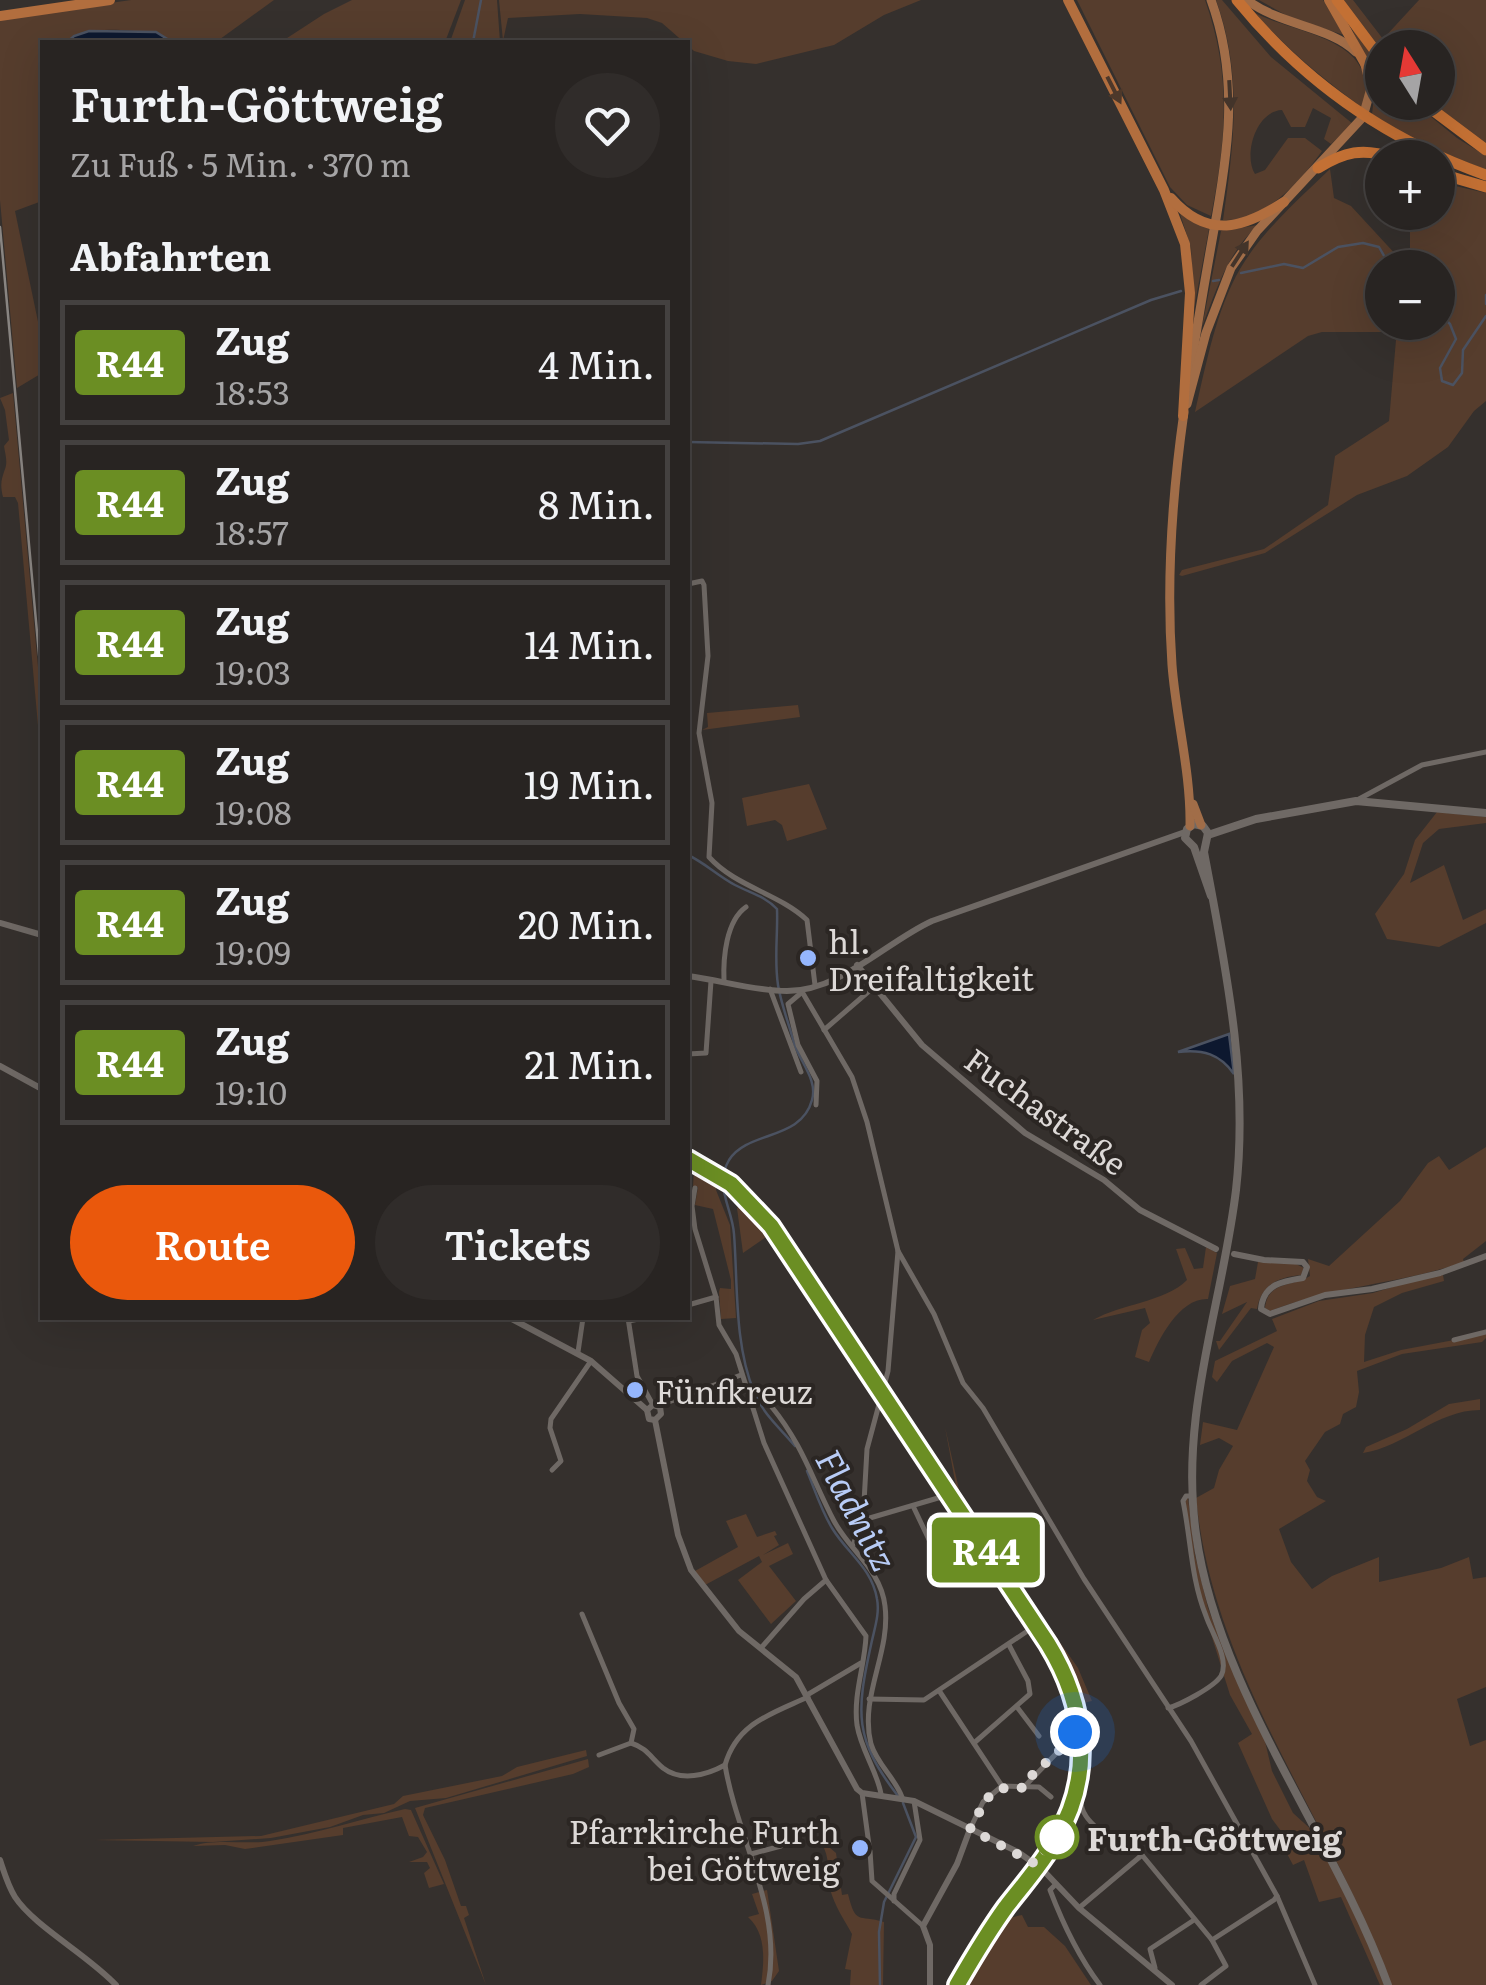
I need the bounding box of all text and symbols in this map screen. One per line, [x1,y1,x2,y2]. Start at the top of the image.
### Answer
north arrow [1365,30,1455,120]
map controls [1365,30,1455,340]
text: Furth-Göttweig [70,66,443,137]
button: heart [555,73,660,178]
one-way arrow [1105,76,1122,105]
one-way arrow [1222,80,1238,112]
text: Zu Fuß · 5 Min. · 370 m [70,139,411,187]
button: + [1365,140,1455,230]
text: Abfahrten [70,226,271,283]
one-way arrow [1231,241,1249,268]
button: − [1365,250,1455,340]
text: Zug [215,310,289,367]
text: 4 Min. [538,334,655,391]
text: R44 [96,336,164,388]
text: 18:53 [215,367,290,415]
text: Zug [215,450,289,507]
text: 8 Min. [538,474,655,531]
text: R44 [96,476,164,528]
text: 18:57 [215,507,289,555]
text: Zug [215,590,289,647]
text: 14 Min. [524,614,655,671]
text: R44 [96,616,164,668]
text: 19:03 [215,647,291,695]
text: Zug [215,730,289,787]
text: 19 Min. [524,754,655,811]
text: R44 [96,756,164,808]
text: 19:08 [215,787,292,835]
text: Zug [215,870,289,927]
text: 20 Min. [518,894,655,951]
text: R44 [96,896,164,948]
place label: hl. Dreifaltigkeit [828,916,1034,1001]
text: 19:09 [215,927,291,975]
marker: hl. Dreifaltigkeit [797,947,819,969]
text: Zug [215,1010,289,1067]
text: 21 Min. [524,1034,655,1091]
street label: Fuchastraße [956,1035,1138,1185]
text: R44 [96,1036,164,1088]
text: 19:10 [215,1067,287,1115]
button: Route [70,1185,355,1300]
button: Tickets [375,1185,660,1300]
place label: Fünfkreuz [655,1366,813,1414]
marker: Fünfkreuz [624,1379,646,1401]
water label: Fladnitz [804,1439,912,1579]
line badge: R44 [928,1518,1044,1582]
text: R44 [952,1524,1020,1576]
your location [1050,1707,1100,1757]
place label: Pfarrkirche Furth bei Göttweig [569,1806,840,1891]
place label: Furth-Göttweig [1087,1813,1343,1861]
marker: Furth-Göttweig [1036,1816,1078,1858]
marker: Pfarrkirche Furth bei Göttweig [849,1837,871,1859]

